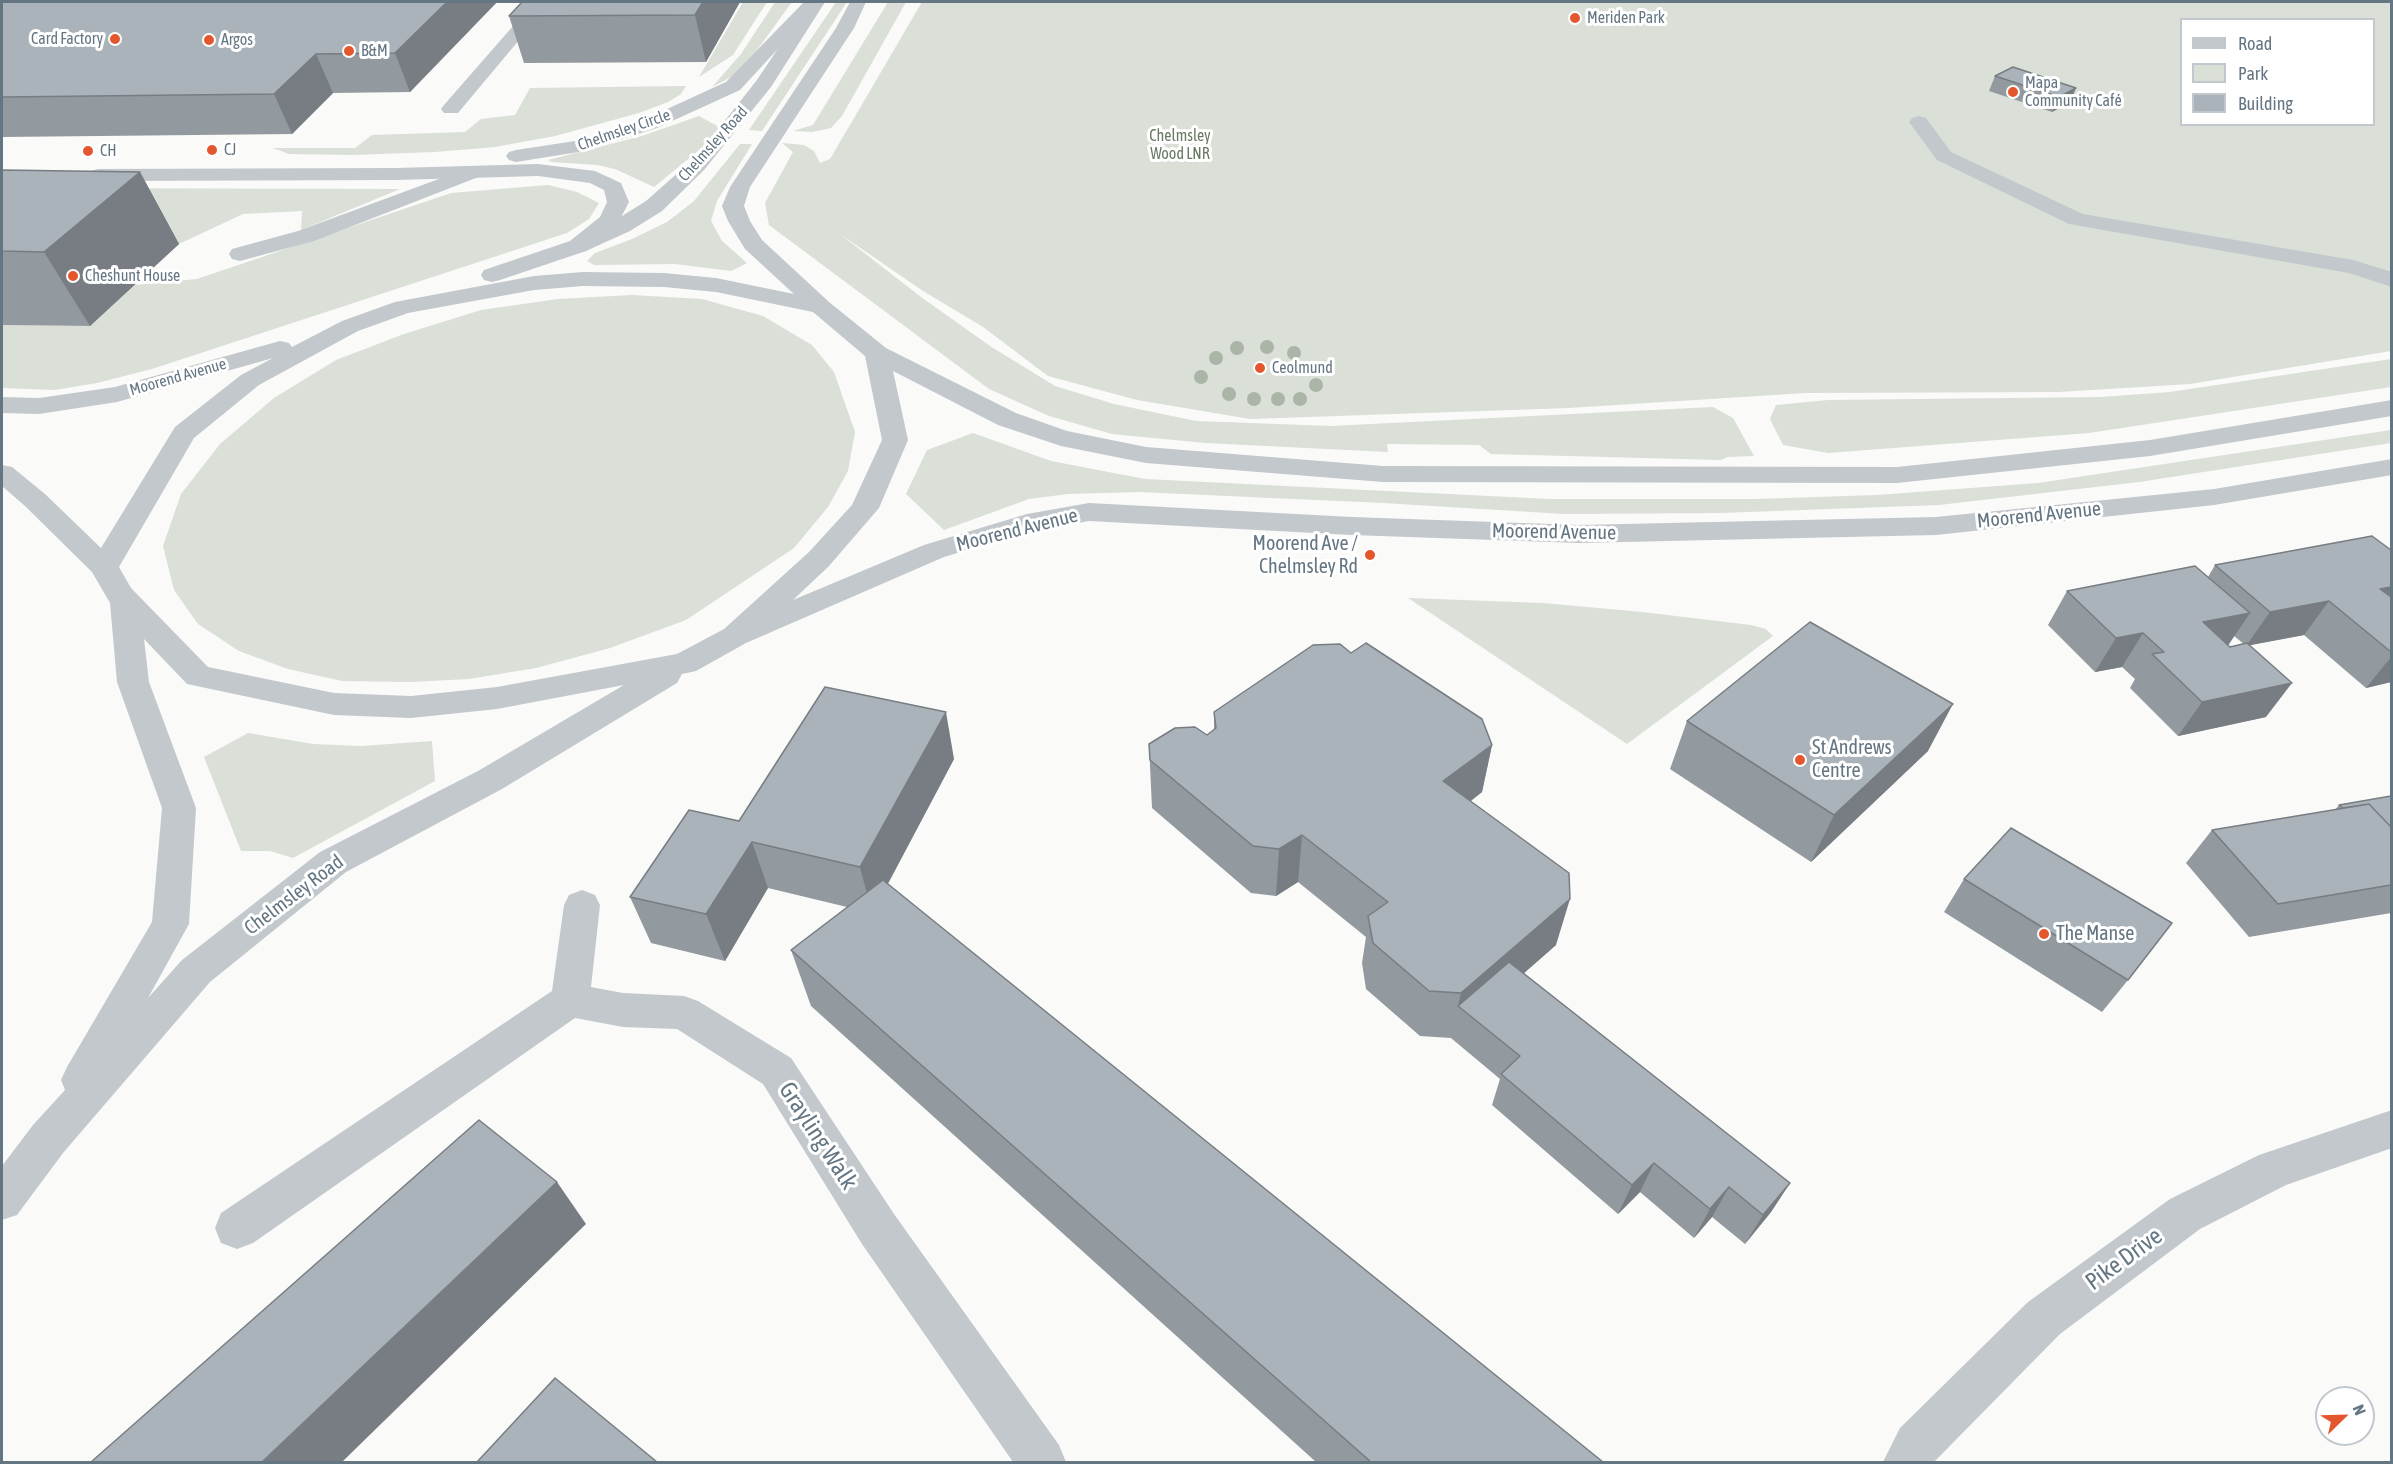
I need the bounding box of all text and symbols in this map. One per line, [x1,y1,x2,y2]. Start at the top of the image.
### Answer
place label: Meriden Park [1587,8,1665,28]
marker: Meriden Park [1568,11,1582,25]
legend [2180,18,2375,126]
place label: Card Factory [31,29,103,49]
place label: Argos [221,30,253,50]
marker: Card Factory [108,32,122,46]
marker: Argos [202,33,216,47]
text: Road [2238,33,2272,54]
place label: B&M [361,41,388,61]
marker: B&M [342,44,356,58]
text: Park [2238,63,2268,84]
place label: Mapa Community Café [2025,73,2122,111]
marker: Mapa Community Café [2006,85,2020,99]
text: Building [2238,93,2293,114]
street label: Chelmsley Road [674,103,752,185]
street label: Chelmsley Circle [575,105,673,155]
park label: Chelmsley Wood LNR [1149,126,1211,164]
place label: CJ [224,140,236,160]
place label: CH [100,141,116,161]
marker: CJ [205,143,219,157]
marker: CH [81,144,95,158]
place label: Cheshunt House [85,266,180,286]
marker: Cheshunt House [66,269,80,283]
street label: Moorend Avenue [127,354,229,400]
place label: Ceolmund [1272,358,1333,378]
marker: Ceolmund [1253,361,1267,375]
street label: Moorend Avenue [1976,497,2102,533]
street label: Moorend Avenue [954,503,1080,557]
street label: Moorend Avenue [1492,519,1616,545]
place label: Moorend Ave / Chelmsley Rd [1252,532,1358,579]
marker: Moorend Ave / Chelmsley Rd [1363,548,1377,562]
place label: St Andrews Centre [1812,736,1892,783]
marker: St Andrews Centre [1793,753,1807,767]
street label: Chelmsley Road [240,850,348,940]
place label: The Manse [2056,922,2134,946]
marker: The Manse [2037,927,2051,941]
street label: Grayling Walk [773,1077,863,1195]
street label: Pike Drive [2080,1222,2168,1296]
north arrow [2315,1386,2375,1446]
text: N [2350,1402,2370,1418]

